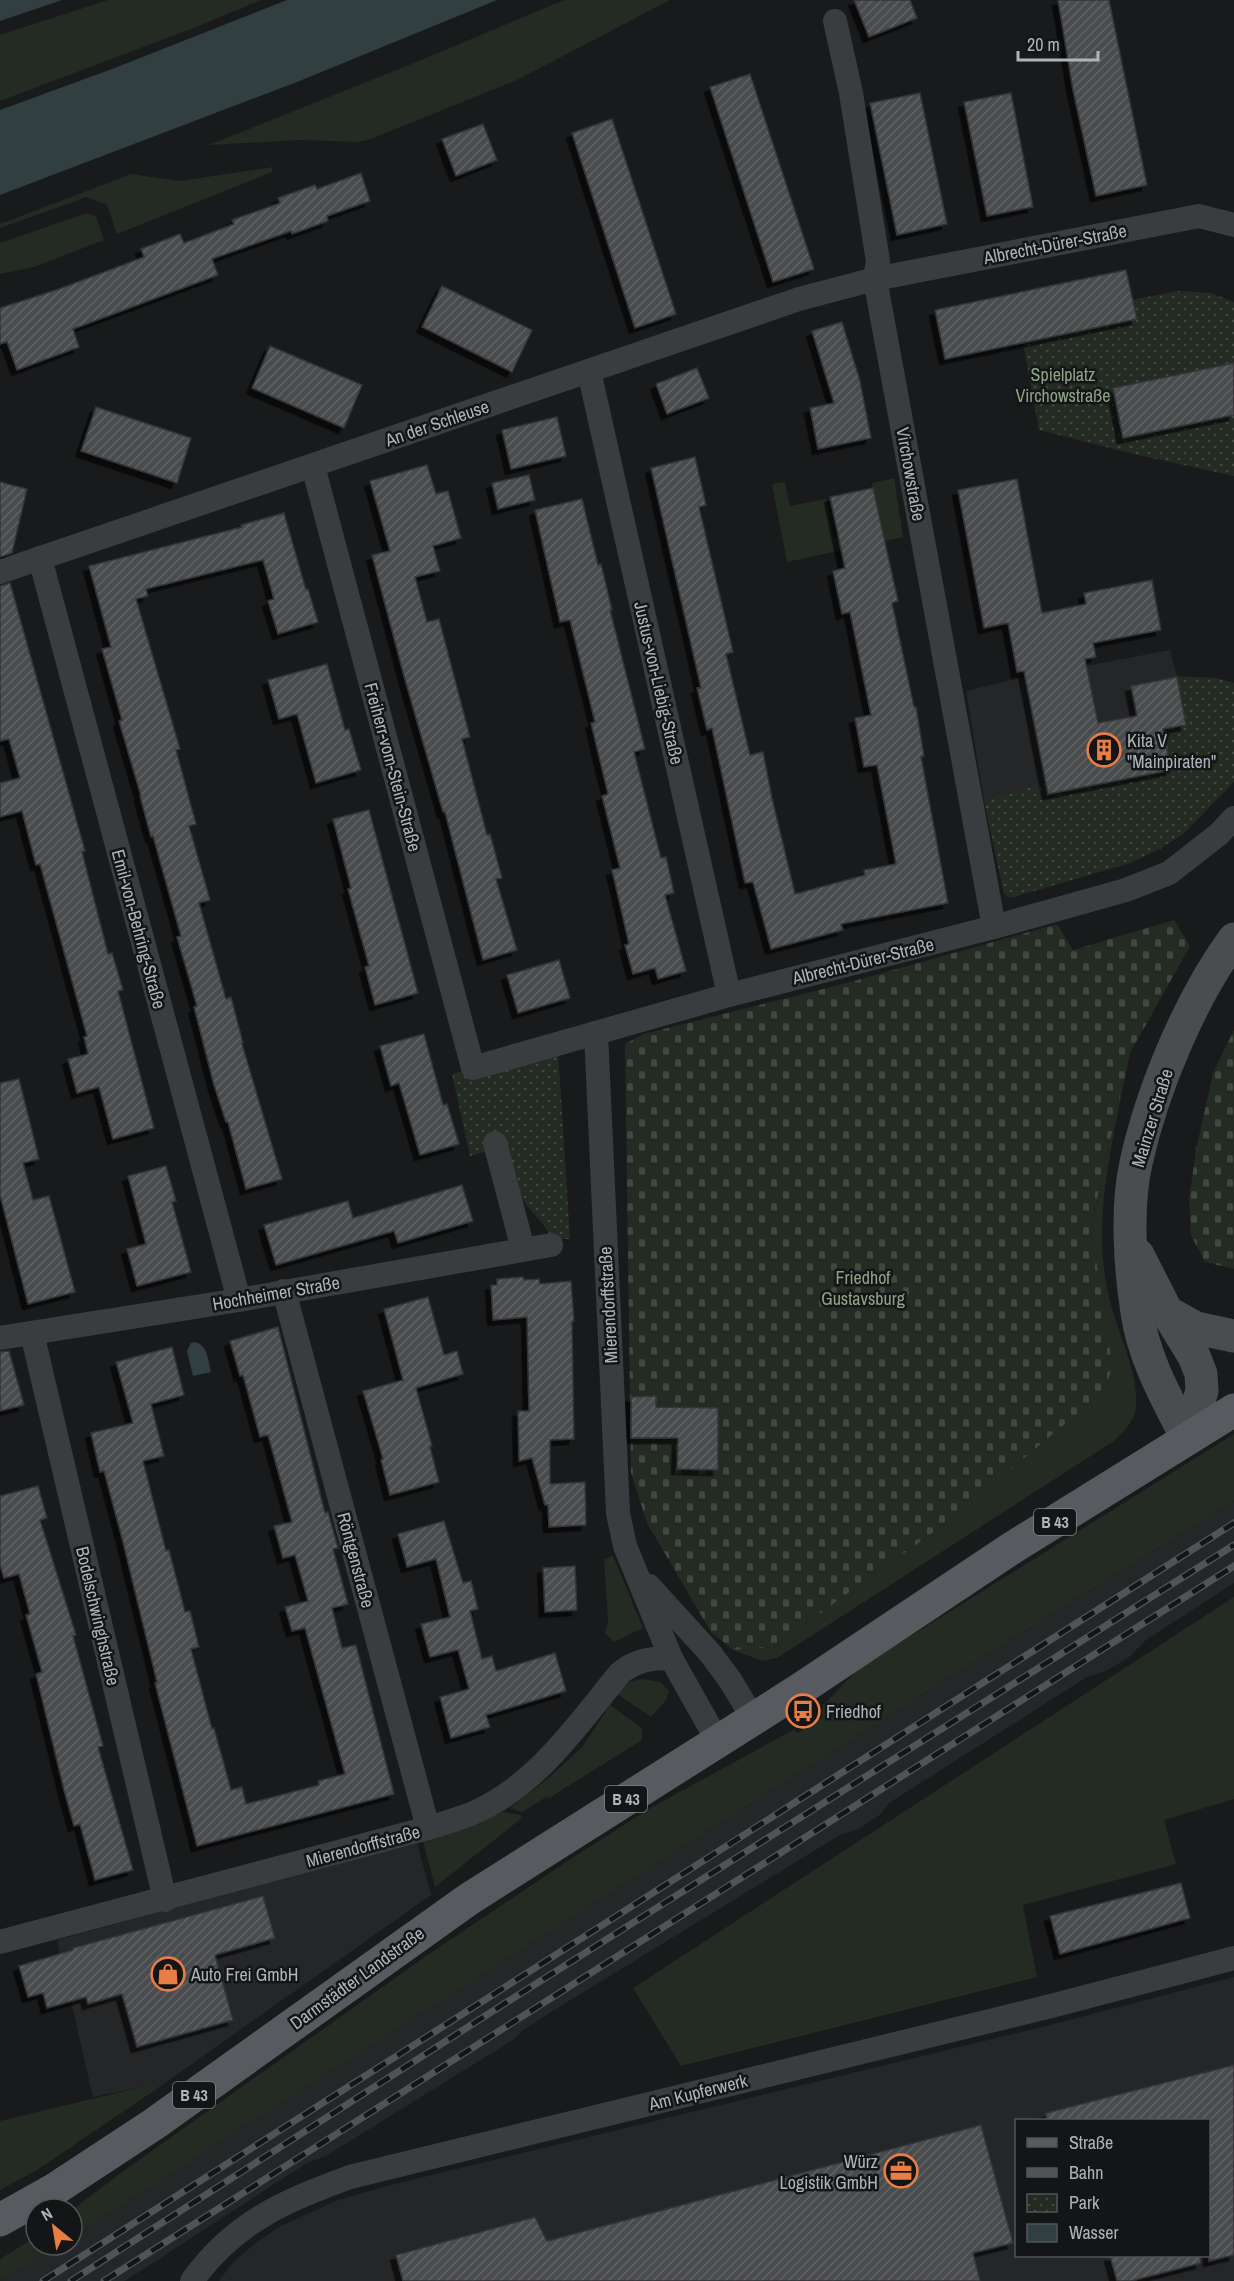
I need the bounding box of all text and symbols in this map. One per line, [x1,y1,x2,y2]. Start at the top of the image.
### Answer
scale bar [1018,24,1098,62]
text: 20 m [1027,32,1060,57]
street label: Albrecht-Dürer-Straße [980,218,1129,270]
park label: Spielplatz Virchowstraße [1016,362,1110,408]
street label: An der Schleuse [381,394,492,453]
street label: Virchowstraße [890,425,932,523]
street label: Justus-von-Liebig-Straße [628,599,690,767]
street label: Freiherr-vom-Stein-Straße [358,680,428,854]
place label: Kita V "Mainpiraten" [1127,728,1216,774]
building icon: Kita V "Mainpiraten" [1086,732,1122,768]
street label: Emil-von-Behring-Straße [106,847,172,1011]
street label: Albrecht-Dürer-Straße [789,931,936,991]
street label: Mainzer Straße [1125,1066,1179,1170]
street label: Mierendorffstraße [592,1246,624,1364]
park label: Friedhof Gustavsburg [821,1265,906,1311]
street label: Hochheimer Straße [210,1270,342,1316]
road number: B 43 [1034,1509,1076,1535]
street label: Röntgenstraße [331,1510,381,1610]
street label: Bodelschwinghstraße [70,1544,126,1688]
bus stop icon: Friedhof [785,1693,821,1729]
place label: Friedhof [826,1699,882,1724]
road number: B 43 [605,1786,647,1812]
street label: Mierendorffstraße [303,1819,423,1873]
street label: Darmstädter Landstraße [285,1921,429,2035]
shop icon: Auto Frei GmbH [150,1956,186,1992]
place label: Auto Frei GmbH [190,1962,298,1987]
street label: Am Kupferwerk [645,2068,751,2117]
road number: B 43 [173,2082,215,2108]
legend [1015,2119,1210,2257]
text: Straße [1069,2130,1113,2155]
place label: Würz Logistik GmbH [780,2149,878,2195]
office icon: Würz Logistik GmbH [883,2153,919,2189]
text: Bahn [1069,2160,1103,2185]
text: Park [1069,2190,1100,2215]
north arrow [24,2197,84,2257]
text: N [37,2202,56,2226]
text: Wasser [1069,2220,1119,2245]

